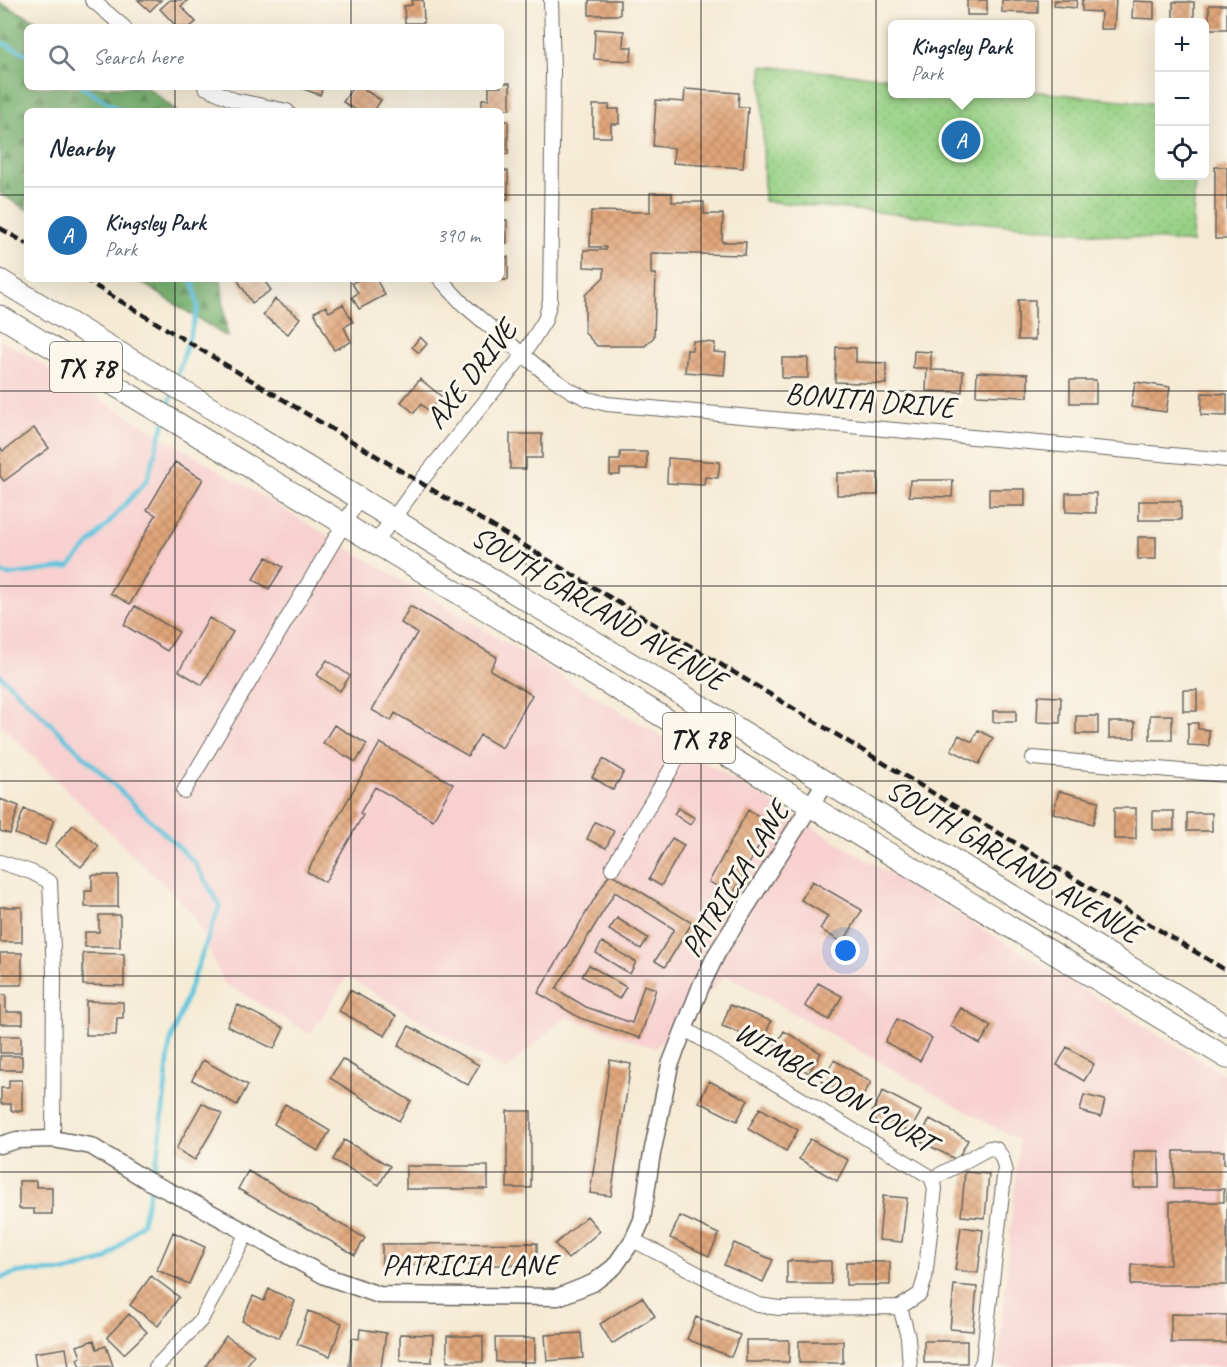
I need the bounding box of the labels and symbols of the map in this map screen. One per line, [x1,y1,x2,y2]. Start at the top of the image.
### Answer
pin: A [942,118,980,162]
street label: AXE DRIVE [417,309,528,436]
road number: TX 78 [50,342,122,392]
street label: BONITA DRIVE [784,374,960,427]
street label: SOUTH GARLAND AVENUE [465,517,736,701]
road number: TX 78 [663,713,735,763]
street label: SOUTH GARLAND AVENUE [880,770,1151,954]
street label: PATRICIA LANE [672,791,800,964]
your location [831,936,860,965]
street label: WIMBLEDON COURT [728,1012,948,1165]
street label: PATRICIA LANE [382,1245,562,1283]

